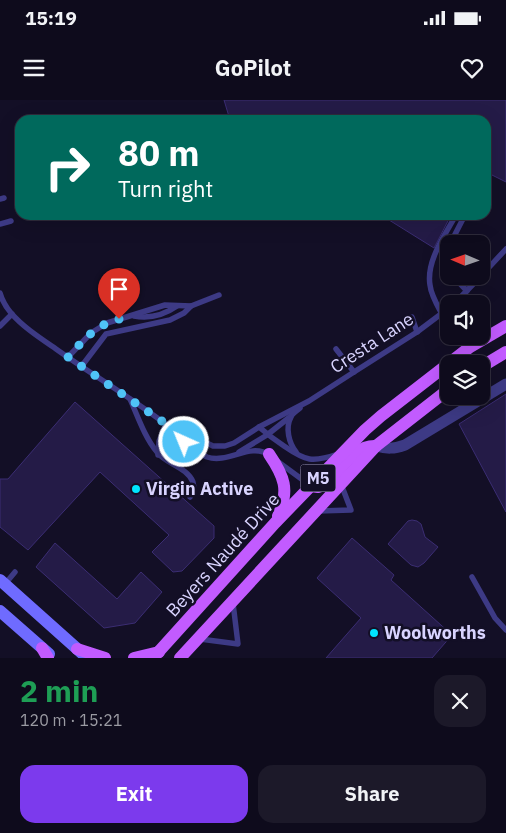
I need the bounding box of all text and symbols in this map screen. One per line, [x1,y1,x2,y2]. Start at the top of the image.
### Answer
text: 15:19 [25,6,77,30]
text: GoPilot [215,53,291,82]
icon: menu [20,54,48,82]
icon: heart [458,54,486,82]
text: 80 m [118,130,200,176]
icon: right [35,135,100,200]
text: Turn right [118,174,213,203]
north arrow [440,235,490,285]
map controls [440,235,490,405]
pin [98,268,140,319]
icon: arrive [105,275,133,303]
button: sound [440,295,490,345]
street label: Cresta Lane [326,307,418,378]
button: layers [440,355,490,405]
position arrow [157,415,209,467]
road number: M5 [300,464,336,492]
place label: Virgin Active [146,477,253,500]
marker: Virgin Active [130,483,142,495]
street label: Beyers Naudé Drive [161,488,284,621]
place label: Woolworths [384,621,486,644]
marker: Woolworths [368,627,380,639]
text: 2 min [20,671,98,710]
button: close [434,675,486,727]
text: 120 m · 15:21 [20,710,122,730]
button: Exit [20,765,248,823]
button: Share [258,765,486,823]

